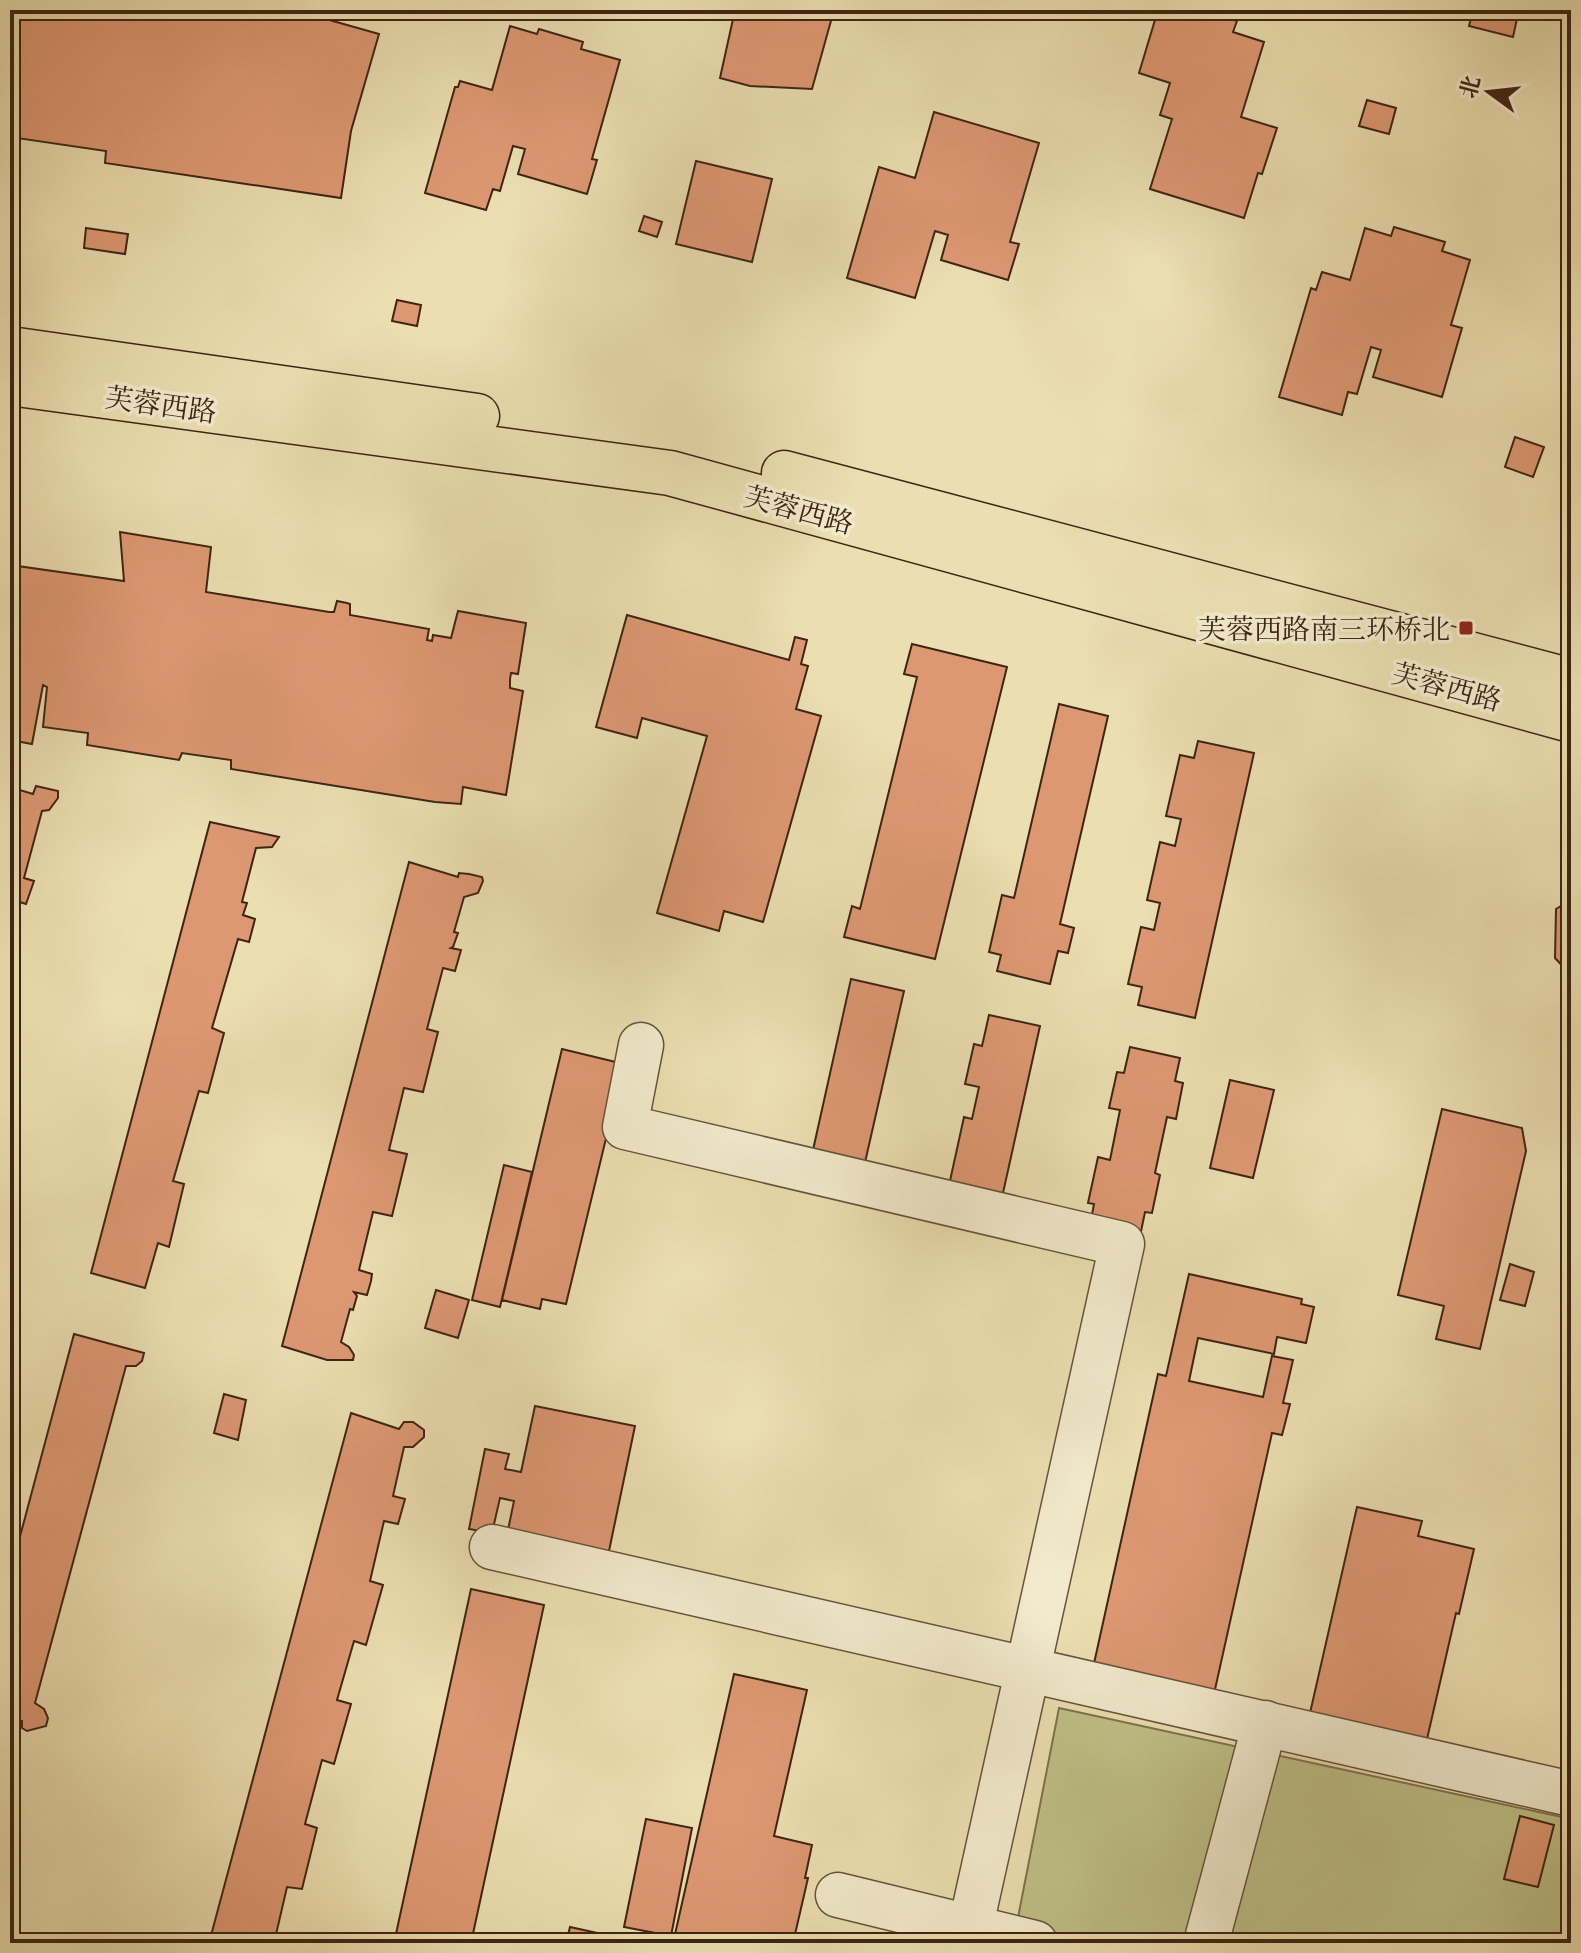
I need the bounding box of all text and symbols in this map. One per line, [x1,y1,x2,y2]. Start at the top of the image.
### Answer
north arrow [1449,52,1529,132]
text: 北 [1451,72,1488,102]
street label: 芙蓉西路 [103,376,219,432]
street label: 芙蓉西路 [740,475,858,543]
place label: 芙蓉西路南三环桥北 [1198,608,1450,649]
marker: 芙蓉西路南三环桥北 [1457,619,1475,637]
street label: 芙蓉西路 [1388,652,1506,720]

